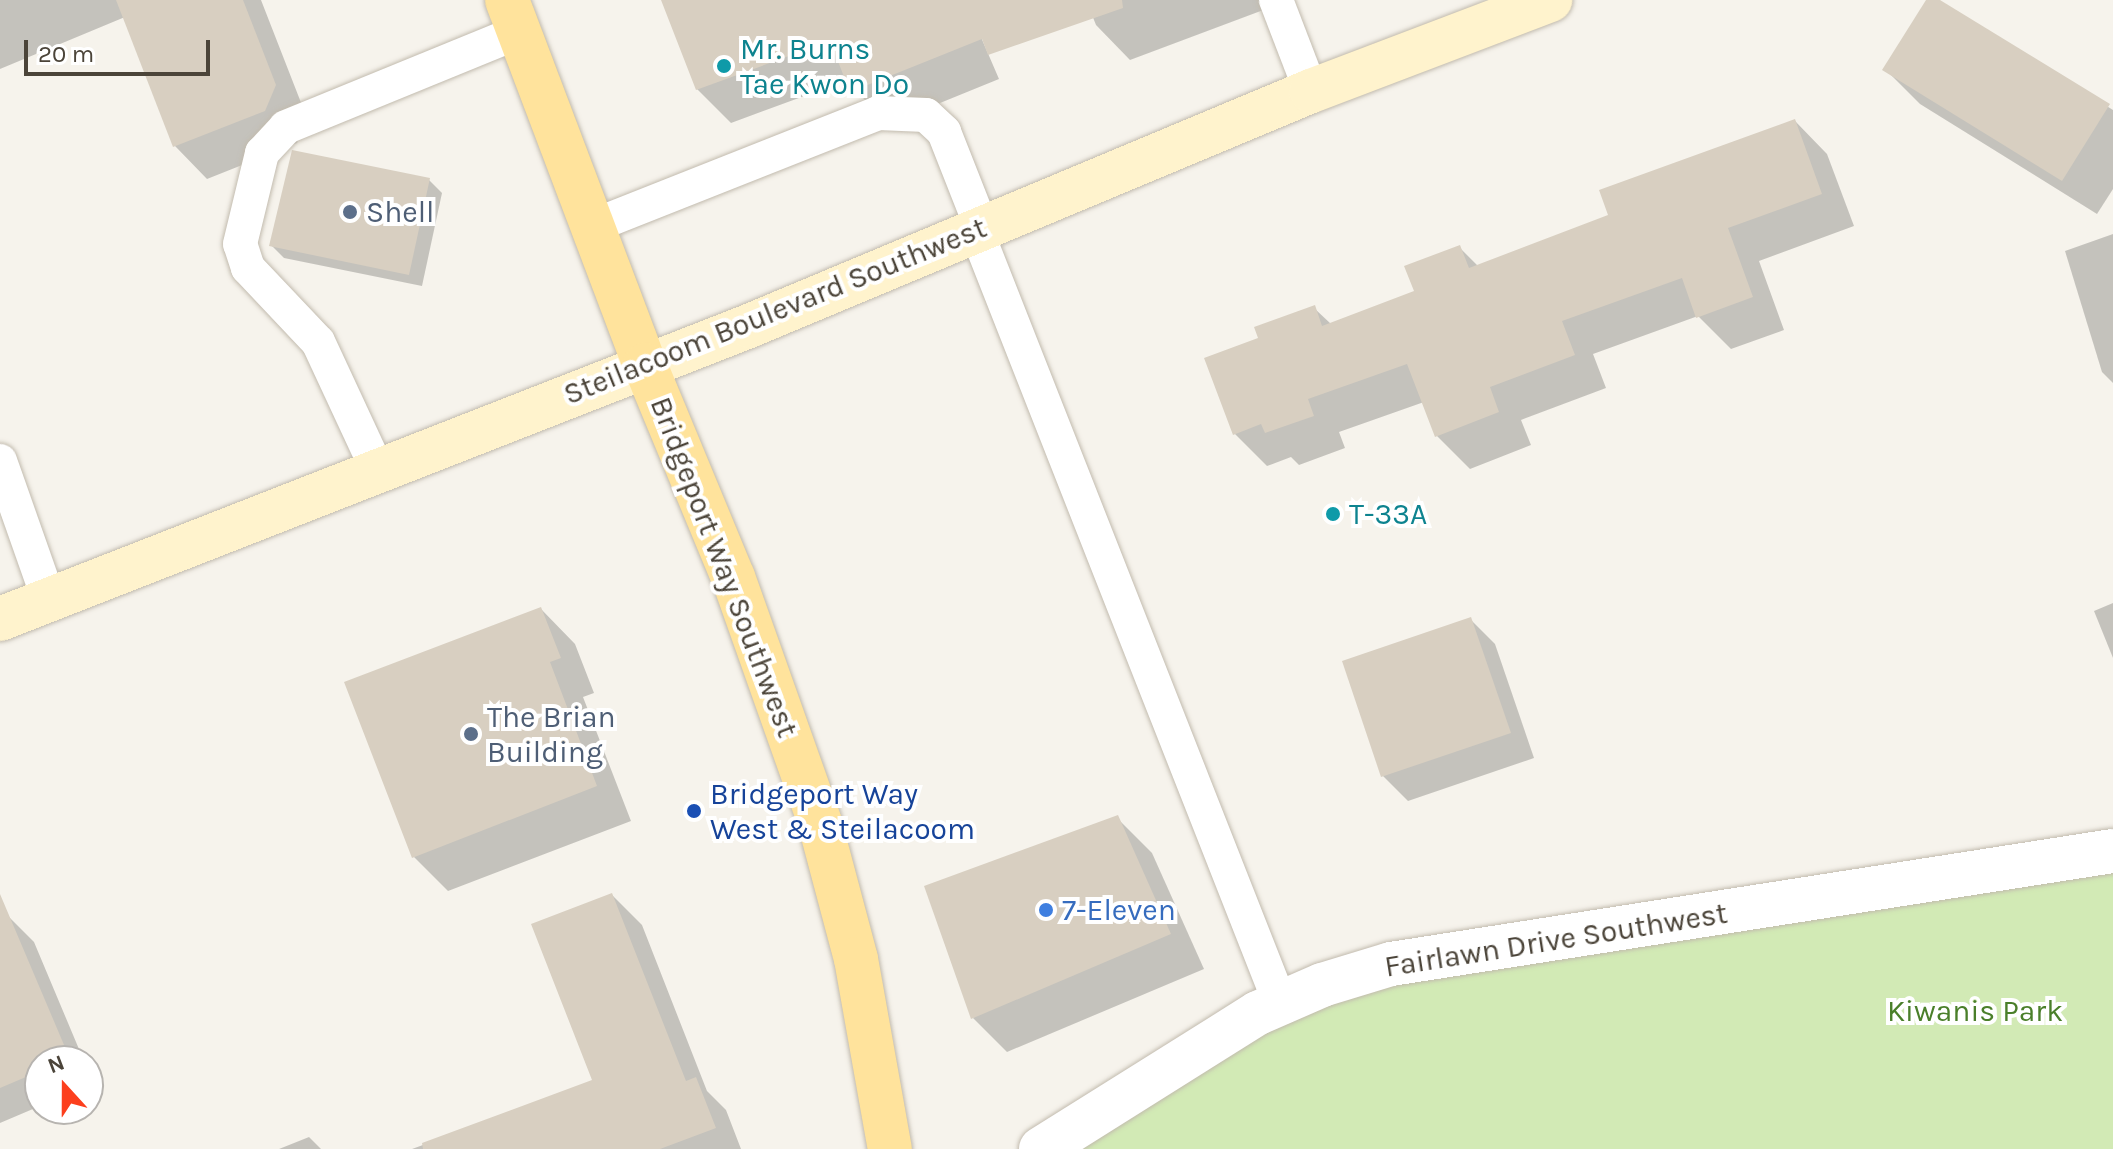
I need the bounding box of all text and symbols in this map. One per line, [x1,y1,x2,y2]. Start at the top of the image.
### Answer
scale bar [28,24,214,74]
place label: Mr. Burns Tae Kwon Do [740,31,909,102]
text: 20 m [38,40,94,68]
marker: Mr. Burns Tae Kwon Do [715,57,733,75]
place label: Shell [366,194,434,230]
marker: Shell [341,203,359,221]
street label: Steilacoom Boulevard Southwest [558,210,992,412]
street label: Bridgeport Way Southwest [642,392,806,742]
place label: T-33A [1349,496,1427,532]
marker: T-33A [1324,505,1342,523]
place label: The Brian Building [487,699,616,770]
marker: The Brian Building [462,725,480,743]
place label: Bridgeport Way West & Steilacoom [710,776,975,846]
marker: Bridgeport Way West & Steilacoom [685,802,703,820]
place label: 7-Eleven [1062,892,1176,928]
street label: Fairlawn Drive Southwest [1382,895,1730,985]
marker: 7-Eleven [1037,901,1055,919]
park label: Kiwanis Park [1887,993,2063,1029]
north arrow [24,1045,104,1125]
text: N [44,1049,68,1079]

